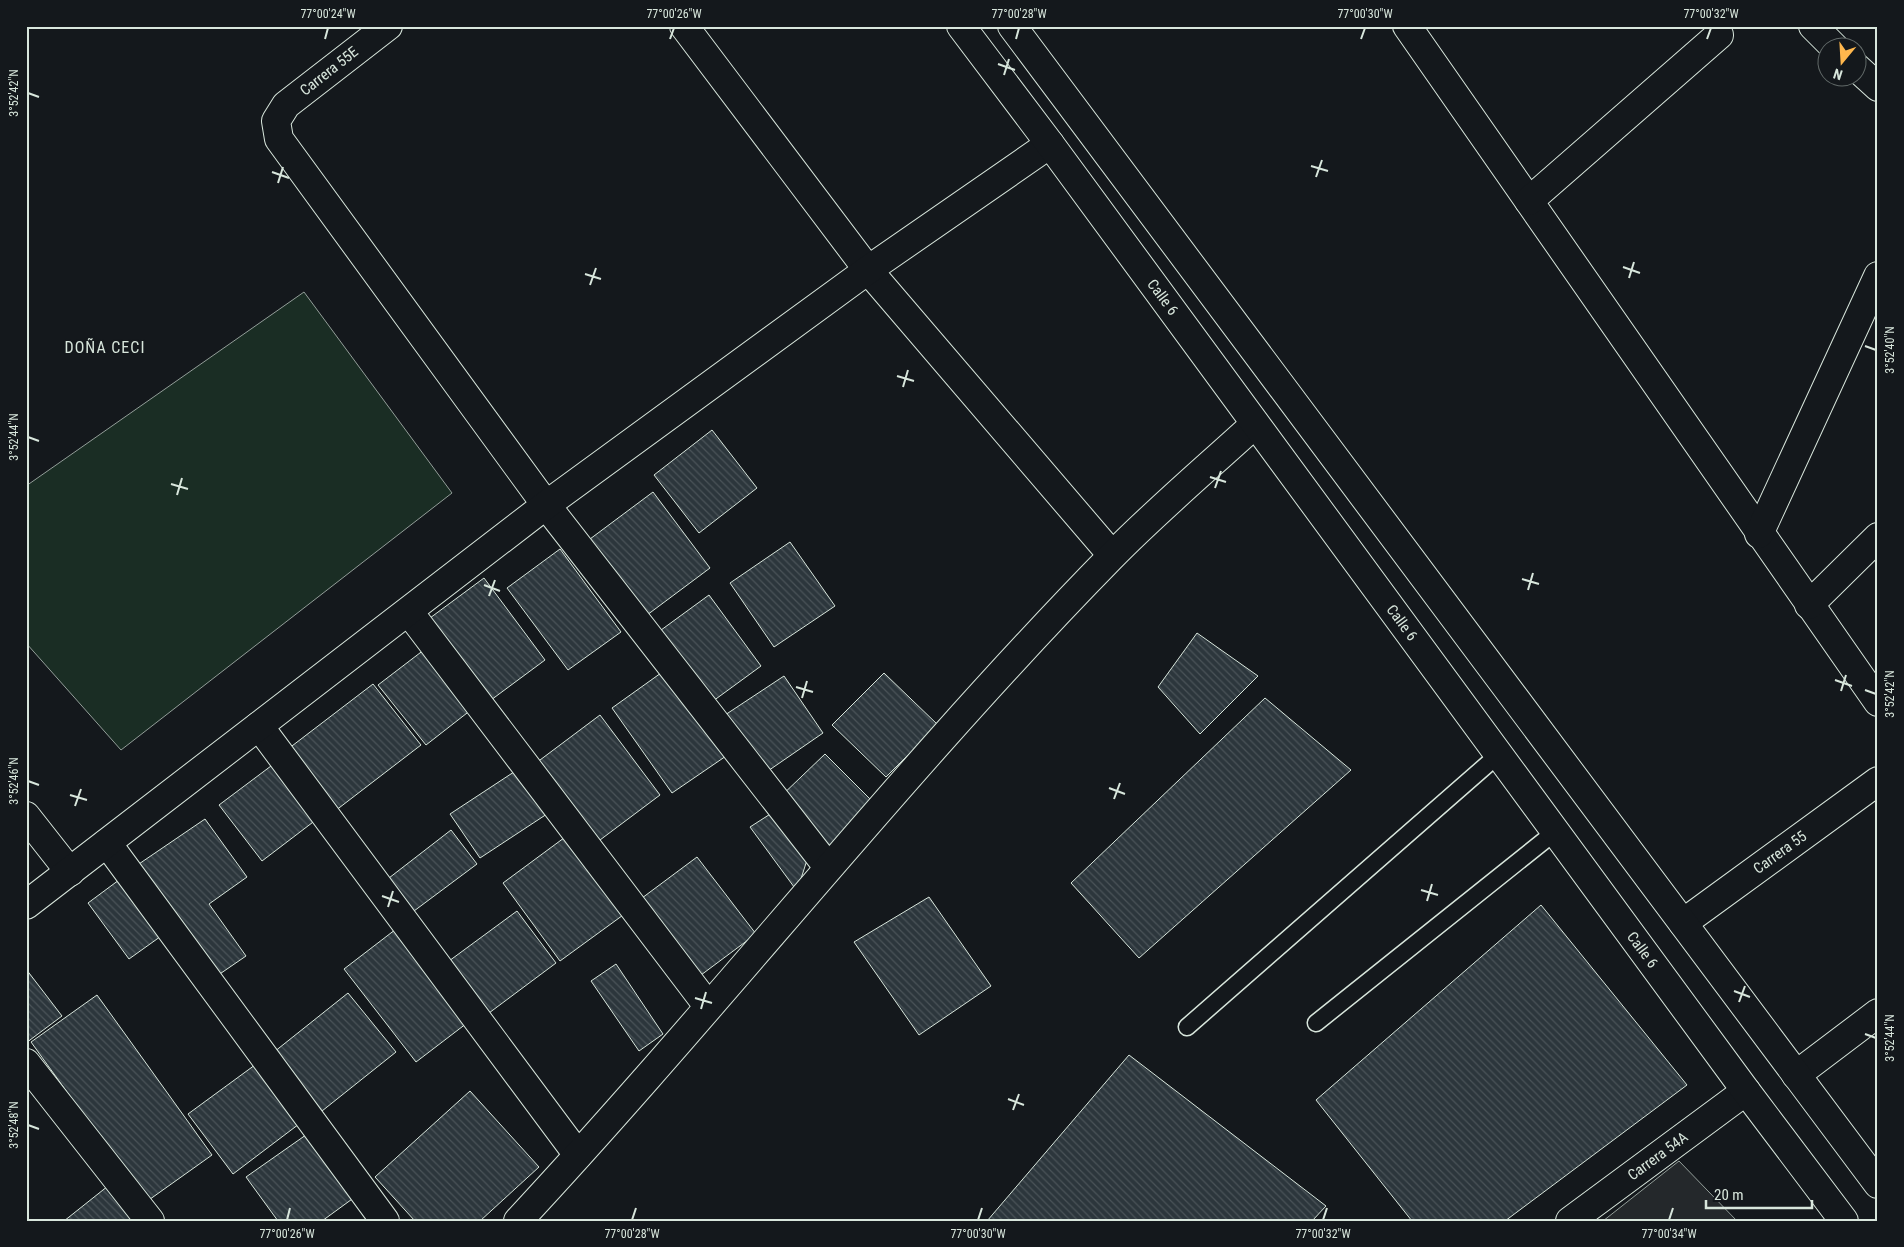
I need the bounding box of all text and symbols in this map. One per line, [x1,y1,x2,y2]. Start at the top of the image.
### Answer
text: 77°00'24"W [300,7,356,21]
text: 77°00'26"W [646,7,702,21]
text: 77°00'28"W [991,7,1047,21]
text: 77°00'30"W [1337,7,1393,21]
text: 77°00'32"W [1683,7,1739,21]
north arrow [1816,38,1866,88]
street label: Carrera 55E [296,43,362,99]
text: N [1831,65,1845,83]
text: 3°52'42"N [7,69,21,117]
street label: Calle 6 [1143,276,1182,319]
text: 3°52'40"N [1883,326,1897,374]
district label: DOÑA CECI [65,337,145,357]
text: 3°52'44"N [7,413,21,461]
street label: Calle 6 [1383,601,1421,644]
text: 3°52'42"N [1883,670,1897,718]
text: 3°52'46"N [7,757,21,805]
street label: Carrera 55 [1750,827,1810,878]
street label: Calle 6 [1623,928,1662,972]
text: 3°52'44"N [1883,1014,1897,1062]
text: 3°52'48"N [7,1101,21,1149]
street label: Carrera 54A [1624,1128,1692,1184]
scale bar [1706,1177,1813,1209]
text: 20 m [1714,1186,1744,1204]
text: 77°00'26"W [259,1227,315,1241]
text: 77°00'28"W [604,1227,660,1241]
text: 77°00'30"W [950,1227,1006,1241]
text: 77°00'32"W [1295,1227,1351,1241]
text: 77°00'34"W [1641,1227,1697,1241]

